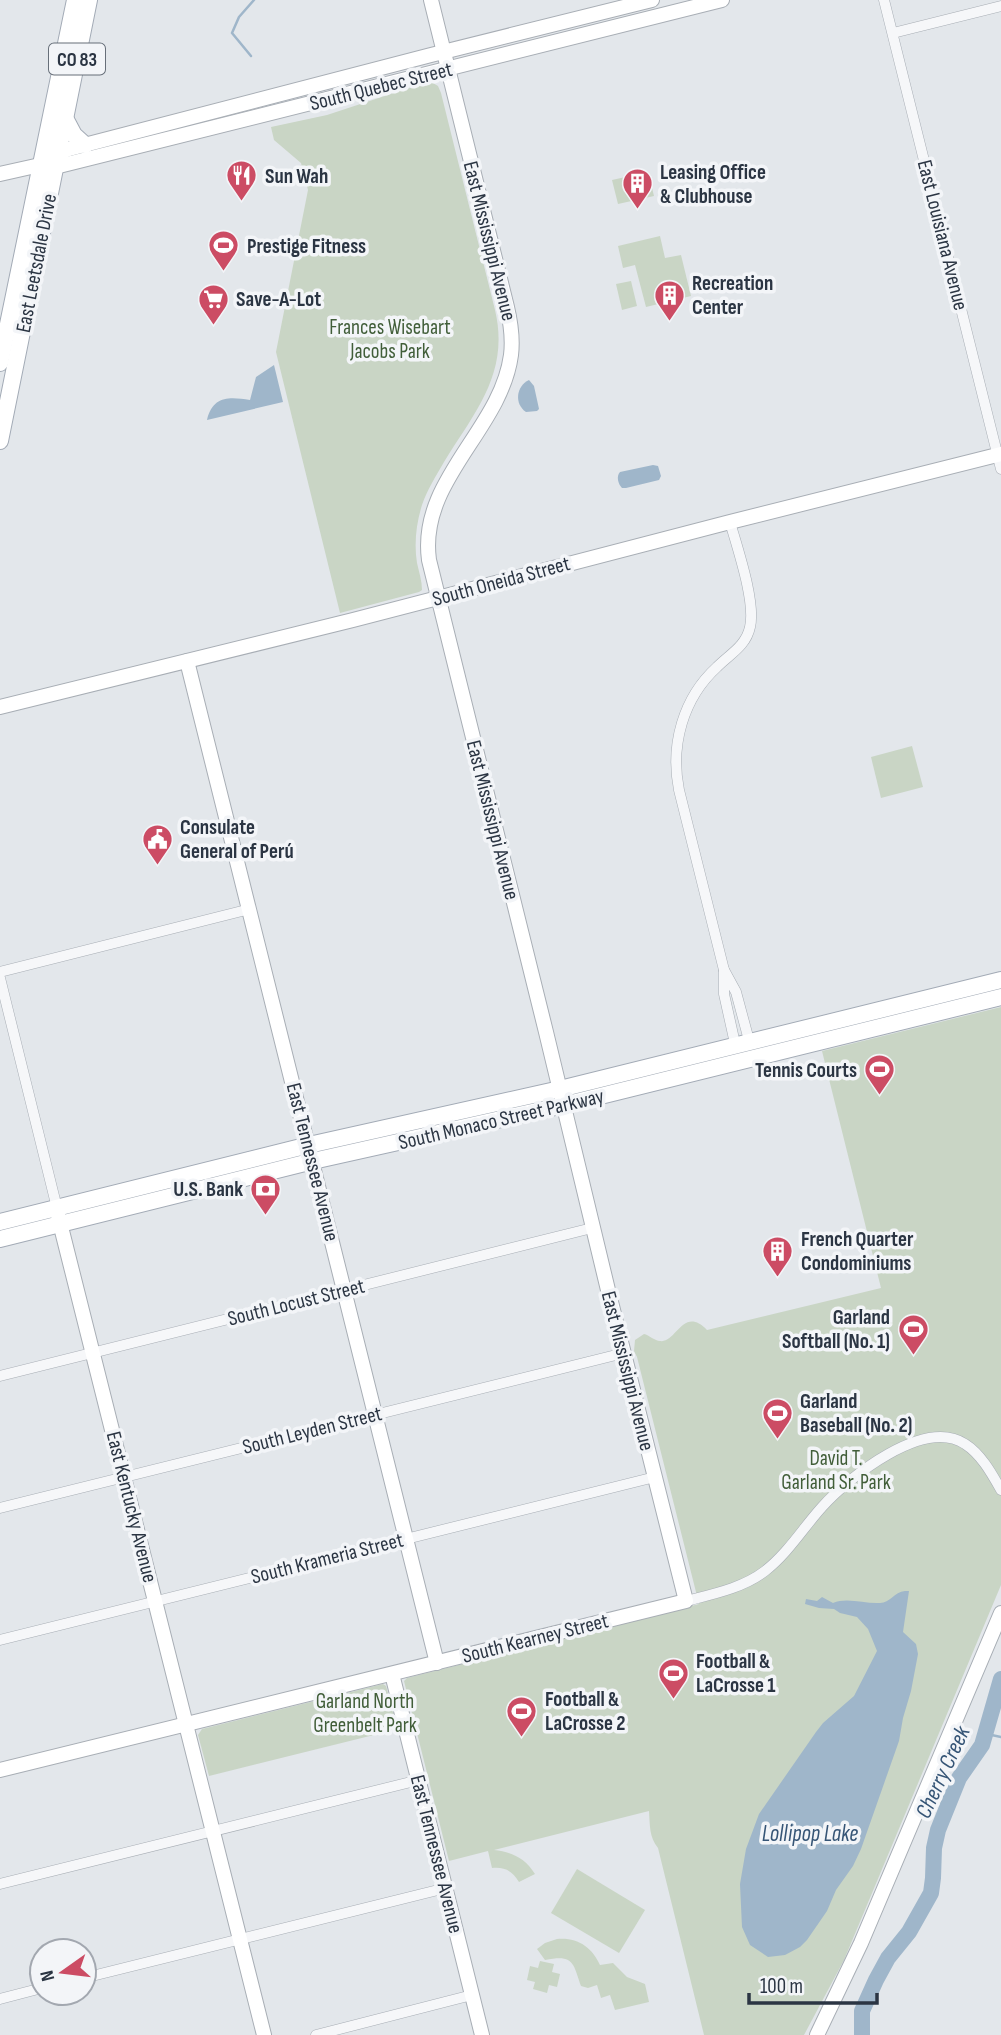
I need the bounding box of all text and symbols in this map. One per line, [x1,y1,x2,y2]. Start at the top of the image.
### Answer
road number: CO 83 [49,44,105,74]
street label: South Quebec Street [307,57,455,116]
street label: East Louisiana Avenue [912,157,973,313]
restaurant icon: Sun Wah [225,159,259,203]
street label: East Mississippi Avenue [458,159,521,324]
place label: Leasing Office & Clubhouse [660,160,766,209]
place label: Sun Wah [265,164,328,189]
building icon: Leasing Office & Clubhouse [620,167,654,211]
street label: East Leetsdale Drive [11,191,62,335]
sports icon: Prestige Fitness [207,229,241,273]
place label: Prestige Fitness [247,234,366,259]
place label: Recreation Center [692,271,773,320]
building icon: Recreation Center [652,278,686,322]
supermarket icon: Save-A-Lot [196,282,230,326]
place label: Save-A-Lot [236,287,321,312]
park label: Frances Wisebart Jacobs Park [329,315,451,364]
street label: South Oneida Street [430,551,573,612]
street label: East Mississippi Avenue [461,738,524,903]
place label: Consulate General of Perú [180,815,294,864]
public building icon: Consulate General of Perú [140,822,174,866]
sports icon: Tennis Courts [863,1053,897,1097]
place label: Tennis Courts [755,1058,857,1083]
street label: East Tennessee Avenue [281,1080,344,1244]
street label: South Monaco Street Parkway [396,1084,606,1155]
bank icon: U.S. Bank [249,1172,283,1216]
place label: U.S. Bank [173,1177,243,1202]
place label: French Quarter Condominiums [801,1227,914,1276]
building icon: French Quarter Condominiums [761,1234,795,1278]
street label: South Locust Street [225,1273,367,1332]
street label: East Mississippi Avenue [596,1289,659,1454]
place label: Garland Softball (No. 1) [782,1305,890,1354]
sports icon: Garland Softball (No. 1) [896,1312,930,1356]
place label: Garland Baseball (No. 2) [800,1389,912,1438]
sports icon: Garland Baseball (No. 2) [760,1396,794,1440]
street label: South Leyden Street [240,1401,384,1460]
street label: East Kentucky Avenue [101,1429,162,1585]
park label: David T. Garland Sr. Park [781,1446,891,1495]
street label: South Krameria Street [248,1527,406,1589]
street label: South Kearney Street [459,1608,611,1669]
place label: Football & LaCrosse 1 [696,1649,776,1698]
sports icon: Football & LaCrosse 1 [656,1656,690,1700]
place label: Football & LaCrosse 2 [545,1687,626,1736]
park label: Garland North Greenbelt Park [313,1689,417,1738]
sports icon: Football & LaCrosse 2 [505,1694,539,1738]
water label: Cherry Creek [909,1721,977,1823]
street label: East Tennessee Avenue [405,1772,468,1936]
water label: Lollipop Lake [762,1820,858,1848]
north arrow [28,1937,98,2007]
scale bar [749,1962,877,2006]
text: N [36,1968,60,1983]
text: 100 m [760,1974,803,1999]

